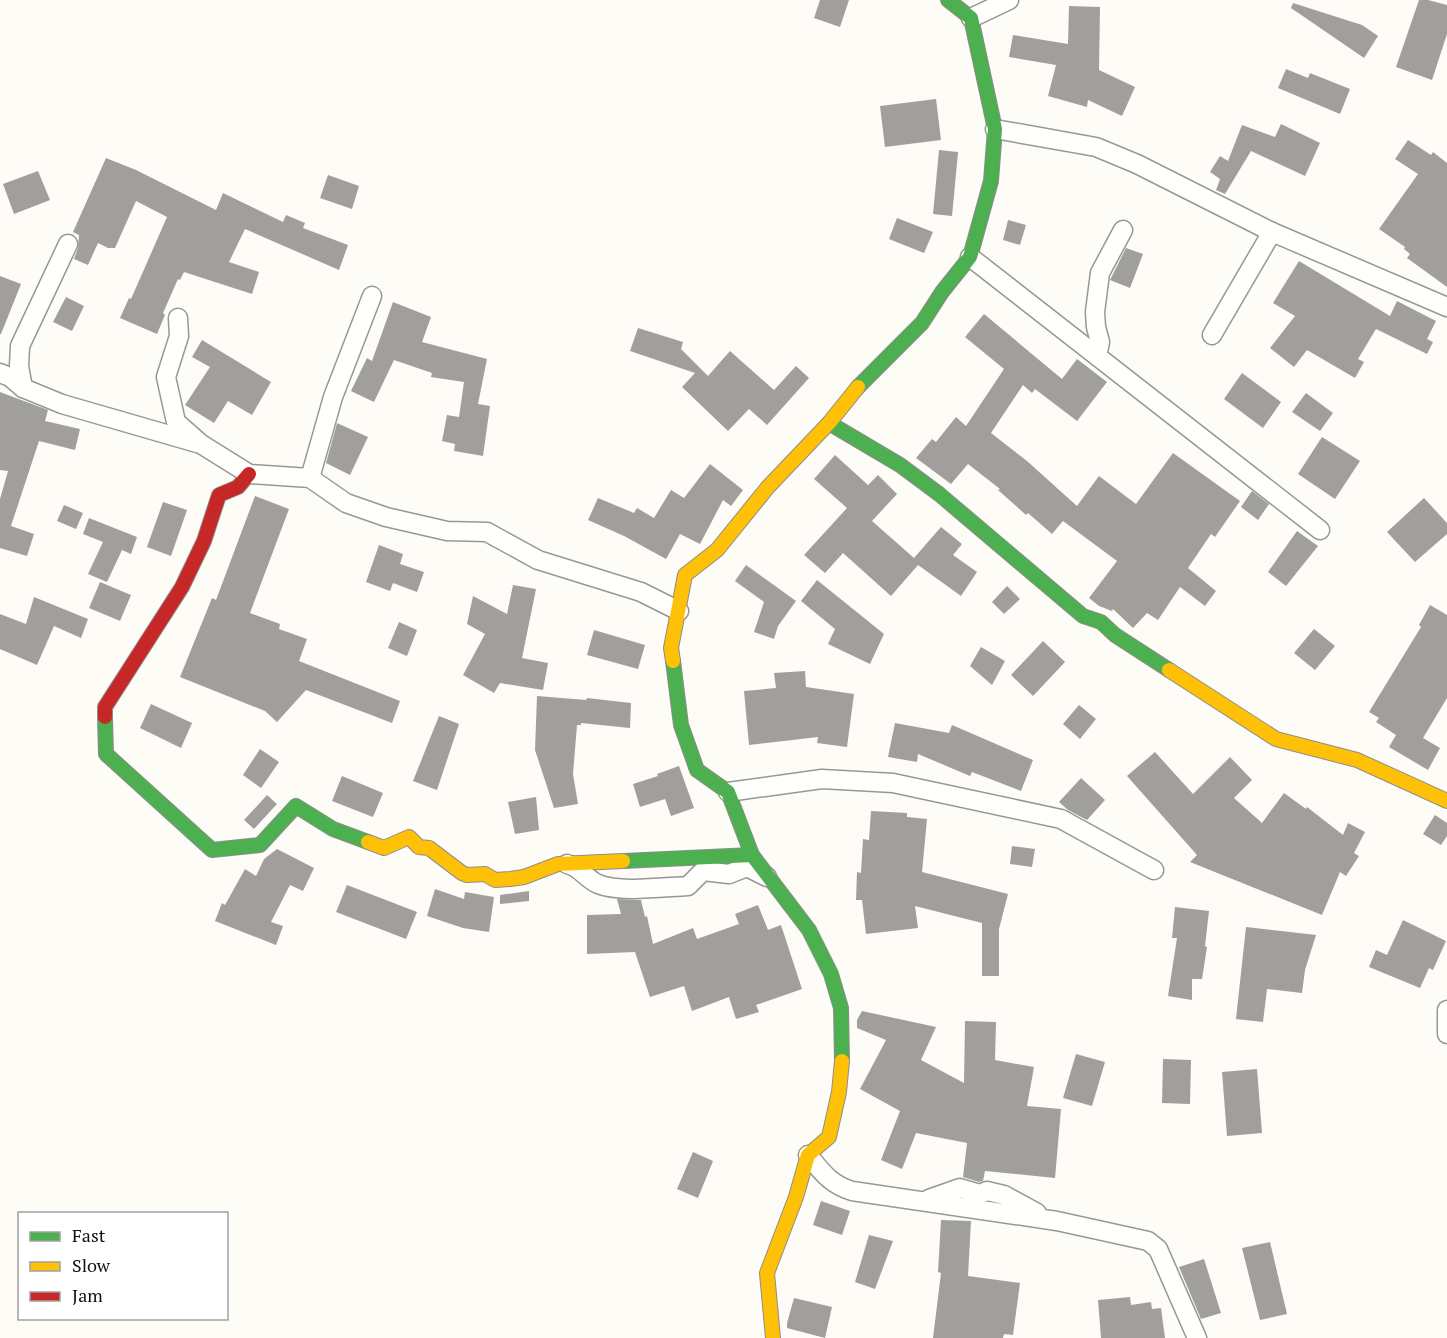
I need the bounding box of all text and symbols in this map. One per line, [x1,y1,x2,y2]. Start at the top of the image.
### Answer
legend [18,1212,228,1320]
text: Fast [72,1223,106,1247]
text: Slow [72,1253,111,1277]
text: Jam [72,1283,103,1307]

